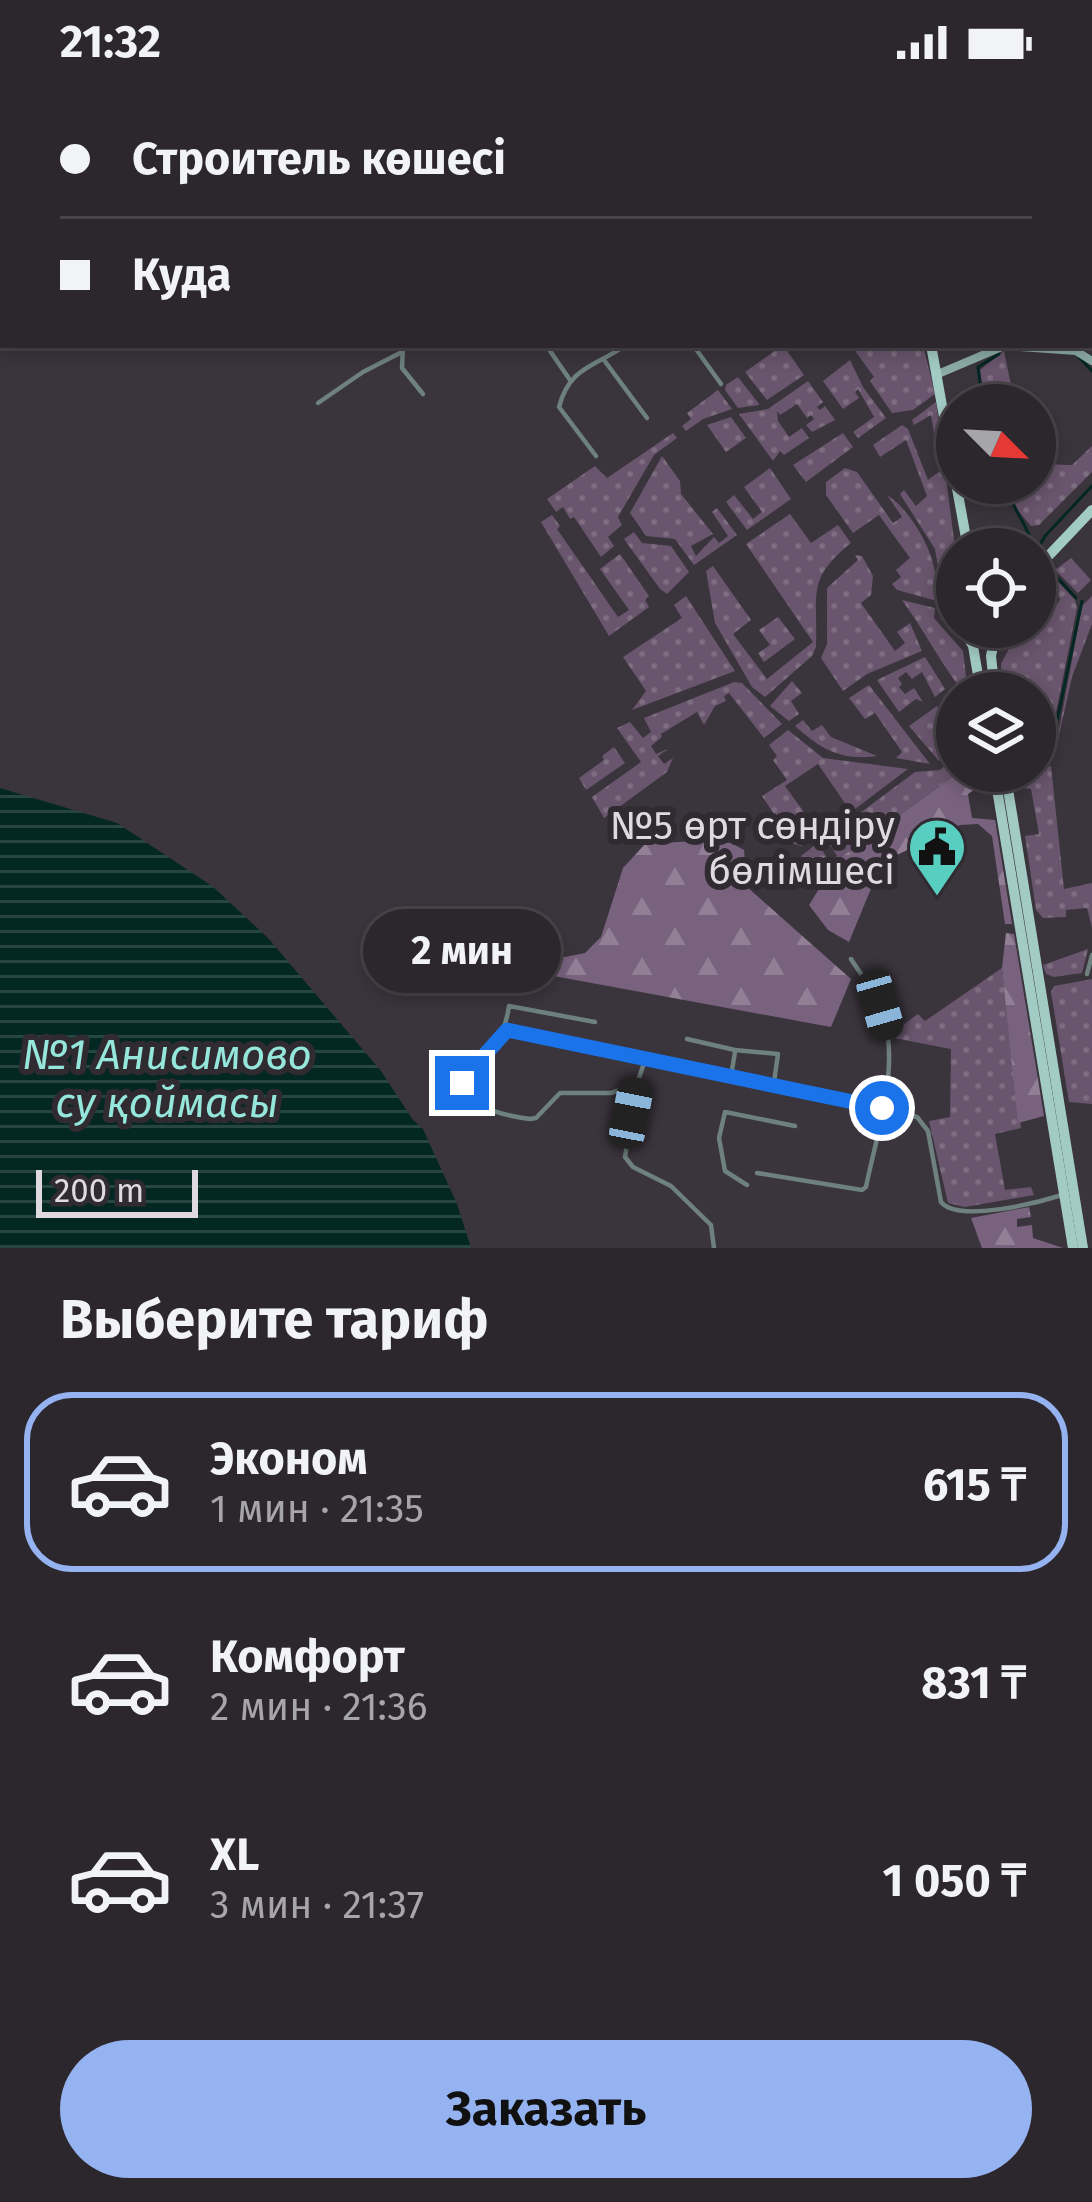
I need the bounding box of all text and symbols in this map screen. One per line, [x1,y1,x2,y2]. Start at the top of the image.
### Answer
text: 21:32 [60,15,161,69]
text: Строитель көшесі [132,132,506,186]
text: Куда [132,248,232,302]
north arrow [936,384,1056,504]
map controls [936,384,1056,792]
button: locate [936,528,1056,648]
button: layers [936,672,1056,792]
place label: №5 өрт сөндіру бөлімшесі [610,803,895,894]
public building icon: №5 өрт сөндіру бөлімшесі [906,816,968,898]
callout: 2 мин [363,909,561,993]
text: 2 мин [411,928,513,974]
car [853,965,907,1045]
water label: №1 Анисимово су қоймасы [22,1030,312,1128]
route end [435,1056,489,1110]
car [606,1074,656,1152]
route start [855,1081,909,1135]
scale bar [36,1164,198,1217]
text: 200 m [54,1171,144,1211]
text: Выберите тариф [60,1288,488,1352]
icon: car [66,1428,174,1536]
text: Эконом [210,1432,368,1486]
text: 615 ₸ [923,1458,1026,1512]
text: 1 мин · 21:35 [210,1486,424,1532]
icon: car [66,1626,174,1734]
text: Комфорт [210,1630,405,1684]
text: 831 ₸ [921,1656,1026,1710]
text: 2 мин · 21:36 [210,1684,428,1730]
icon: car [66,1824,174,1932]
text: XL [210,1828,259,1882]
text: 1 050 ₸ [882,1854,1026,1908]
text: 3 мин · 21:37 [210,1882,424,1928]
button: Заказать [60,2040,1032,2178]

